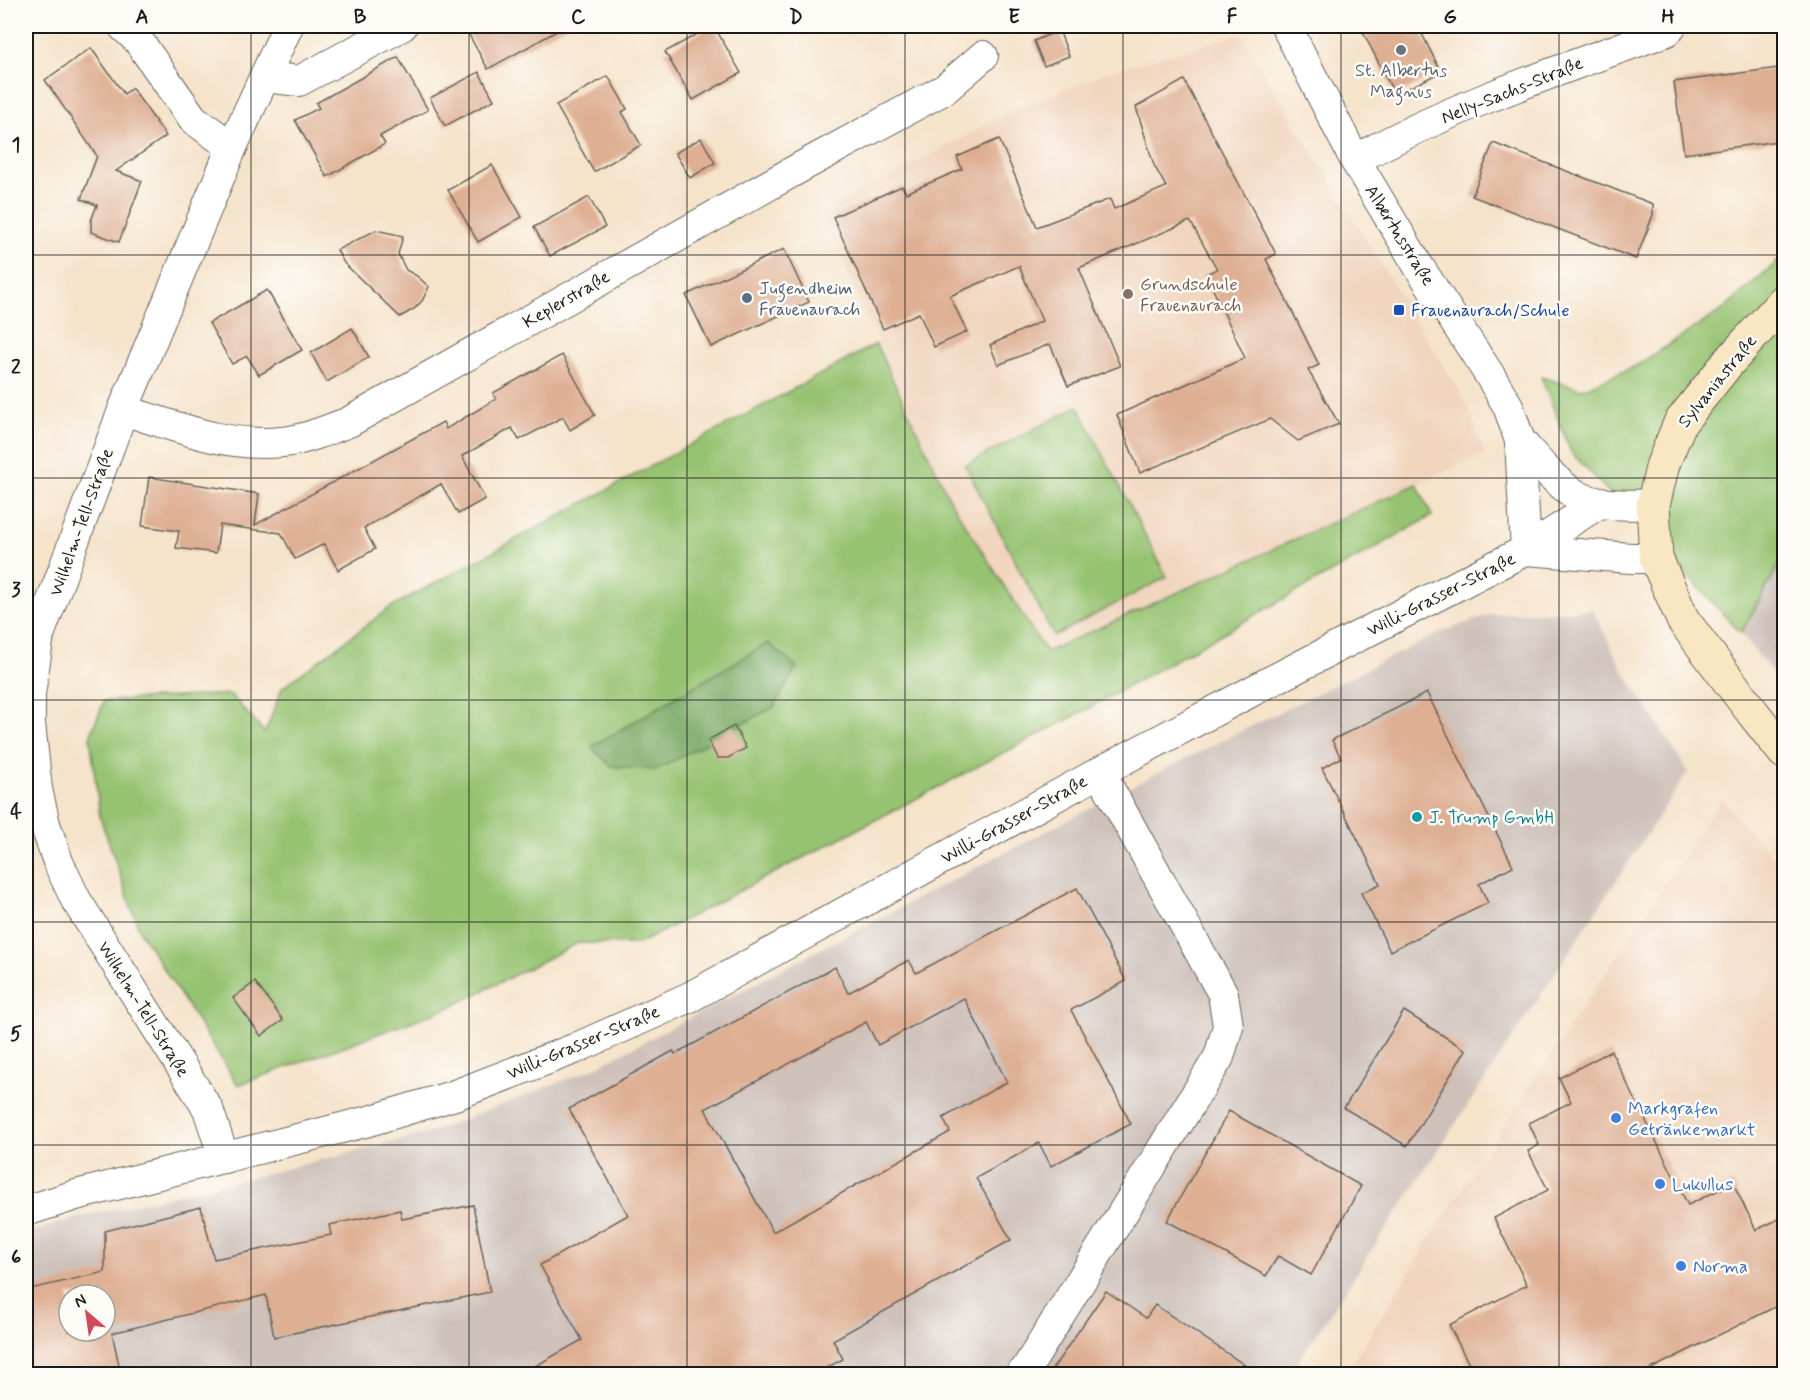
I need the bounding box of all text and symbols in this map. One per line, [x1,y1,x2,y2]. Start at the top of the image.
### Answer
text: A [135,4,149,31]
text: B [354,4,367,31]
text: C [571,4,586,31]
text: D [789,4,803,31]
text: E [1008,4,1020,31]
text: F [1227,4,1238,31]
text: G [1443,4,1457,31]
text: H [1661,4,1675,31]
marker: St. Albertus Magnus [1394,43,1408,57]
street label: Nelly-Sachs-Straße [1438,51,1587,130]
place label: St. Albertus Magnus [1355,59,1447,106]
text: 1 [12,132,20,159]
street label: Albertusstraße [1359,180,1440,291]
street label: Keplerstraße [518,265,615,335]
place label: Grundschule Frauenaurach [1140,273,1242,318]
place label: Jugendheim Frauenaurach [759,277,861,322]
marker: Grundschule Frauenaurach [1121,287,1135,301]
marker: Jugendheim Frauenaurach [740,291,754,305]
place label: Frauenaurach/Schule [1411,299,1570,323]
marker: Frauenaurach/Schule [1392,303,1406,317]
street label: Sylvaniastraße [1673,330,1763,433]
text: 2 [11,354,21,381]
street label: Wilhelm-Tell-Straße [44,445,120,600]
street label: Willi-Grasser-Straße [1363,547,1520,643]
text: 3 [11,577,21,604]
street label: Willi-Grasser-Straße [937,770,1092,870]
text: 4 [10,799,22,826]
place label: J. Trump GmbH [1429,806,1554,830]
marker: J. Trump GmbH [1410,810,1424,824]
street label: Wilhelm-Tell-Straße [92,937,195,1082]
street label: Willi-Grasser-Straße [503,1000,664,1086]
text: 5 [10,1021,22,1048]
place label: Markgrafen Getränkemarkt [1628,1097,1755,1142]
marker: Markgrafen Getränkemarkt [1609,1111,1623,1125]
place label: Lukullus [1672,1173,1733,1197]
marker: Lukullus [1653,1177,1667,1191]
text: 6 [11,1244,21,1271]
place label: Norma [1693,1255,1748,1279]
marker: Norma [1674,1259,1688,1273]
north arrow [57,1283,117,1343]
text: N [71,1289,90,1313]

